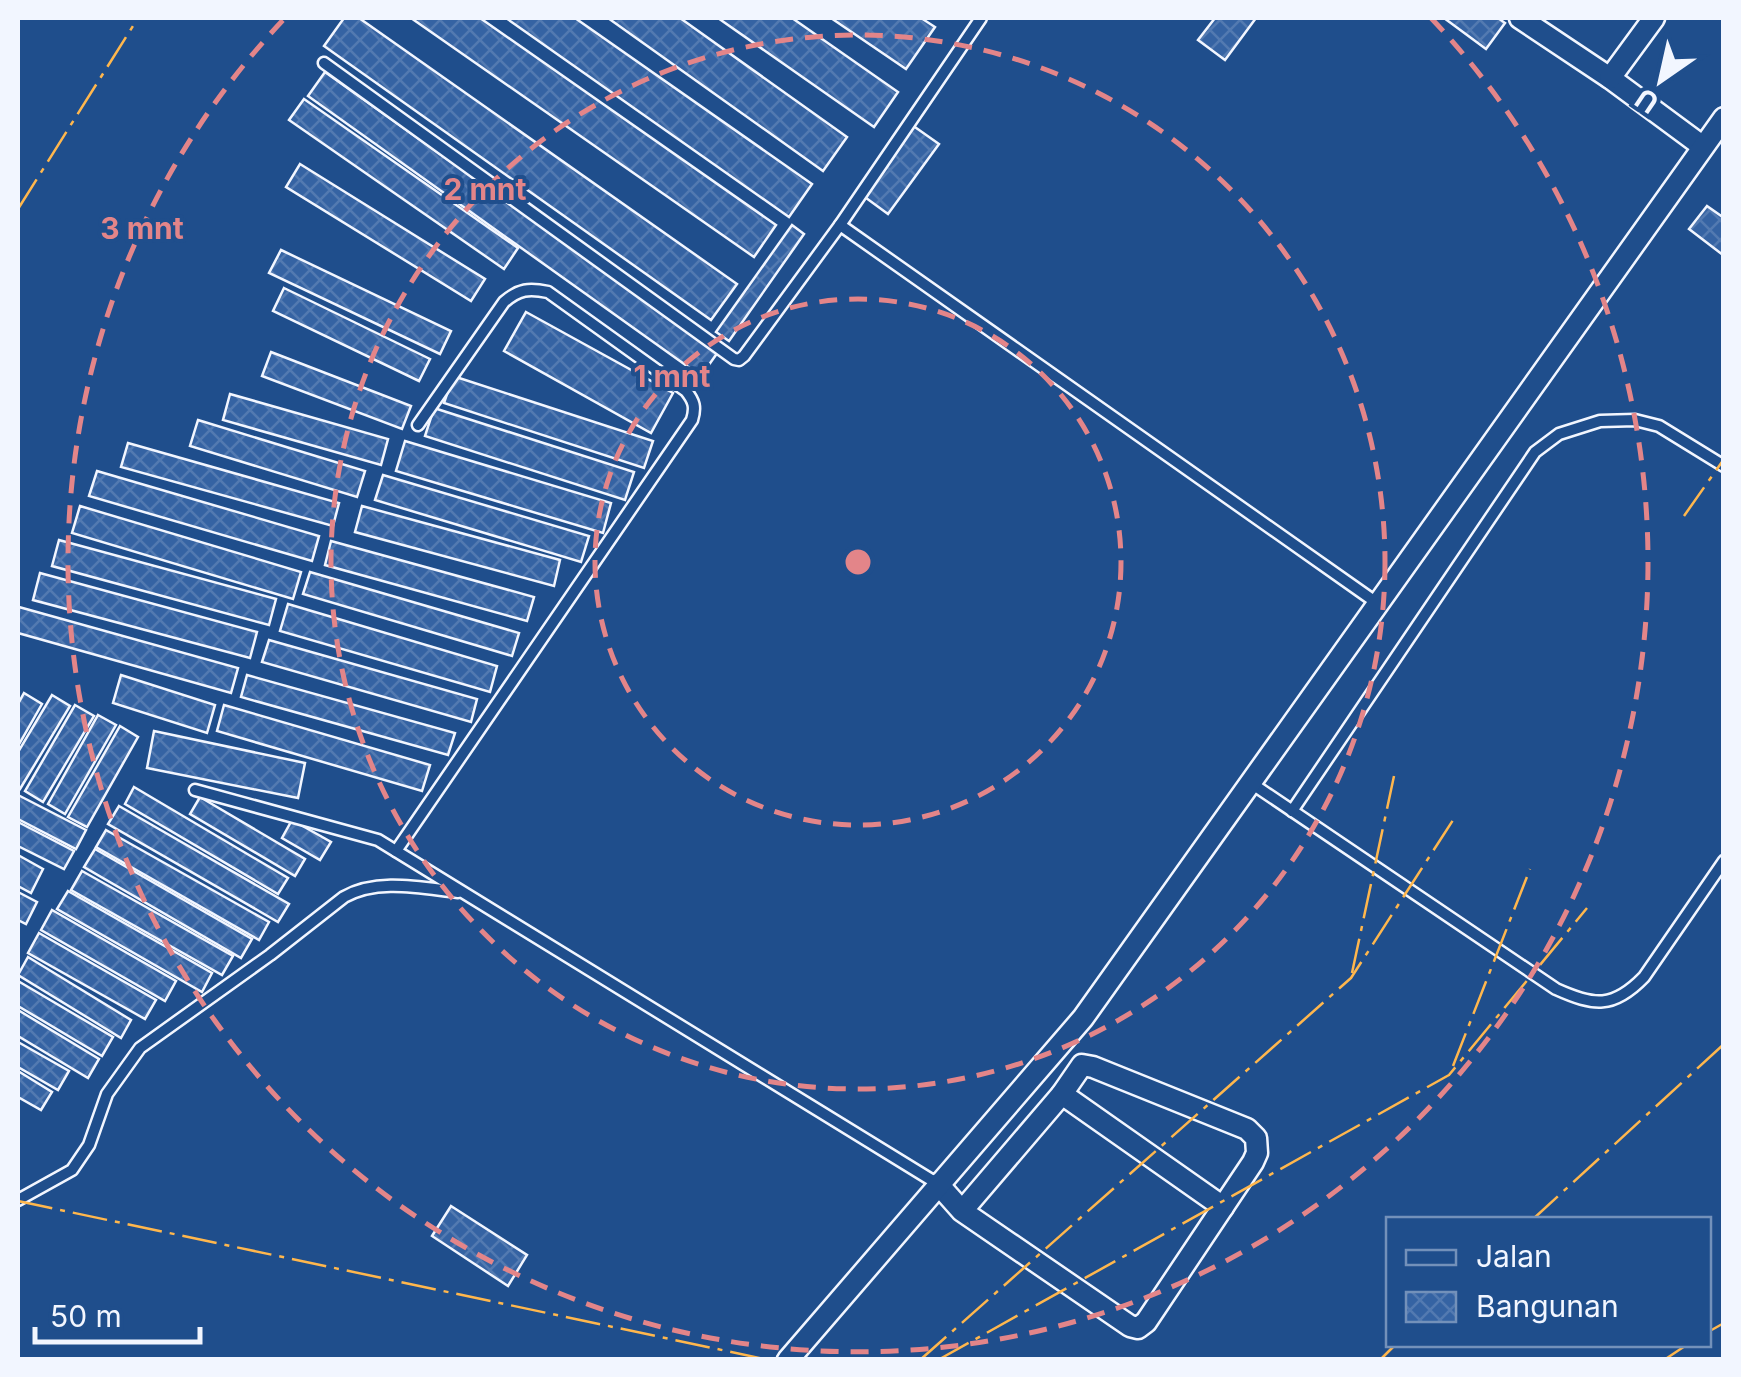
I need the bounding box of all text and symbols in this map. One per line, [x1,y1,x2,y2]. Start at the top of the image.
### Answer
north arrow [1611,30,1711,130]
text: U [1629,81,1665,121]
text: 2 mnt [443,171,527,207]
text: 3 mnt [100,210,184,246]
text: 1 mnt [633,358,711,394]
centre of rings [840,544,876,580]
legend [1386,1217,1711,1347]
text: Jalan [1476,1238,1552,1274]
scale bar [35,1282,200,1344]
text: Bangunan [1476,1288,1619,1324]
text: 50 m [50,1298,122,1334]

